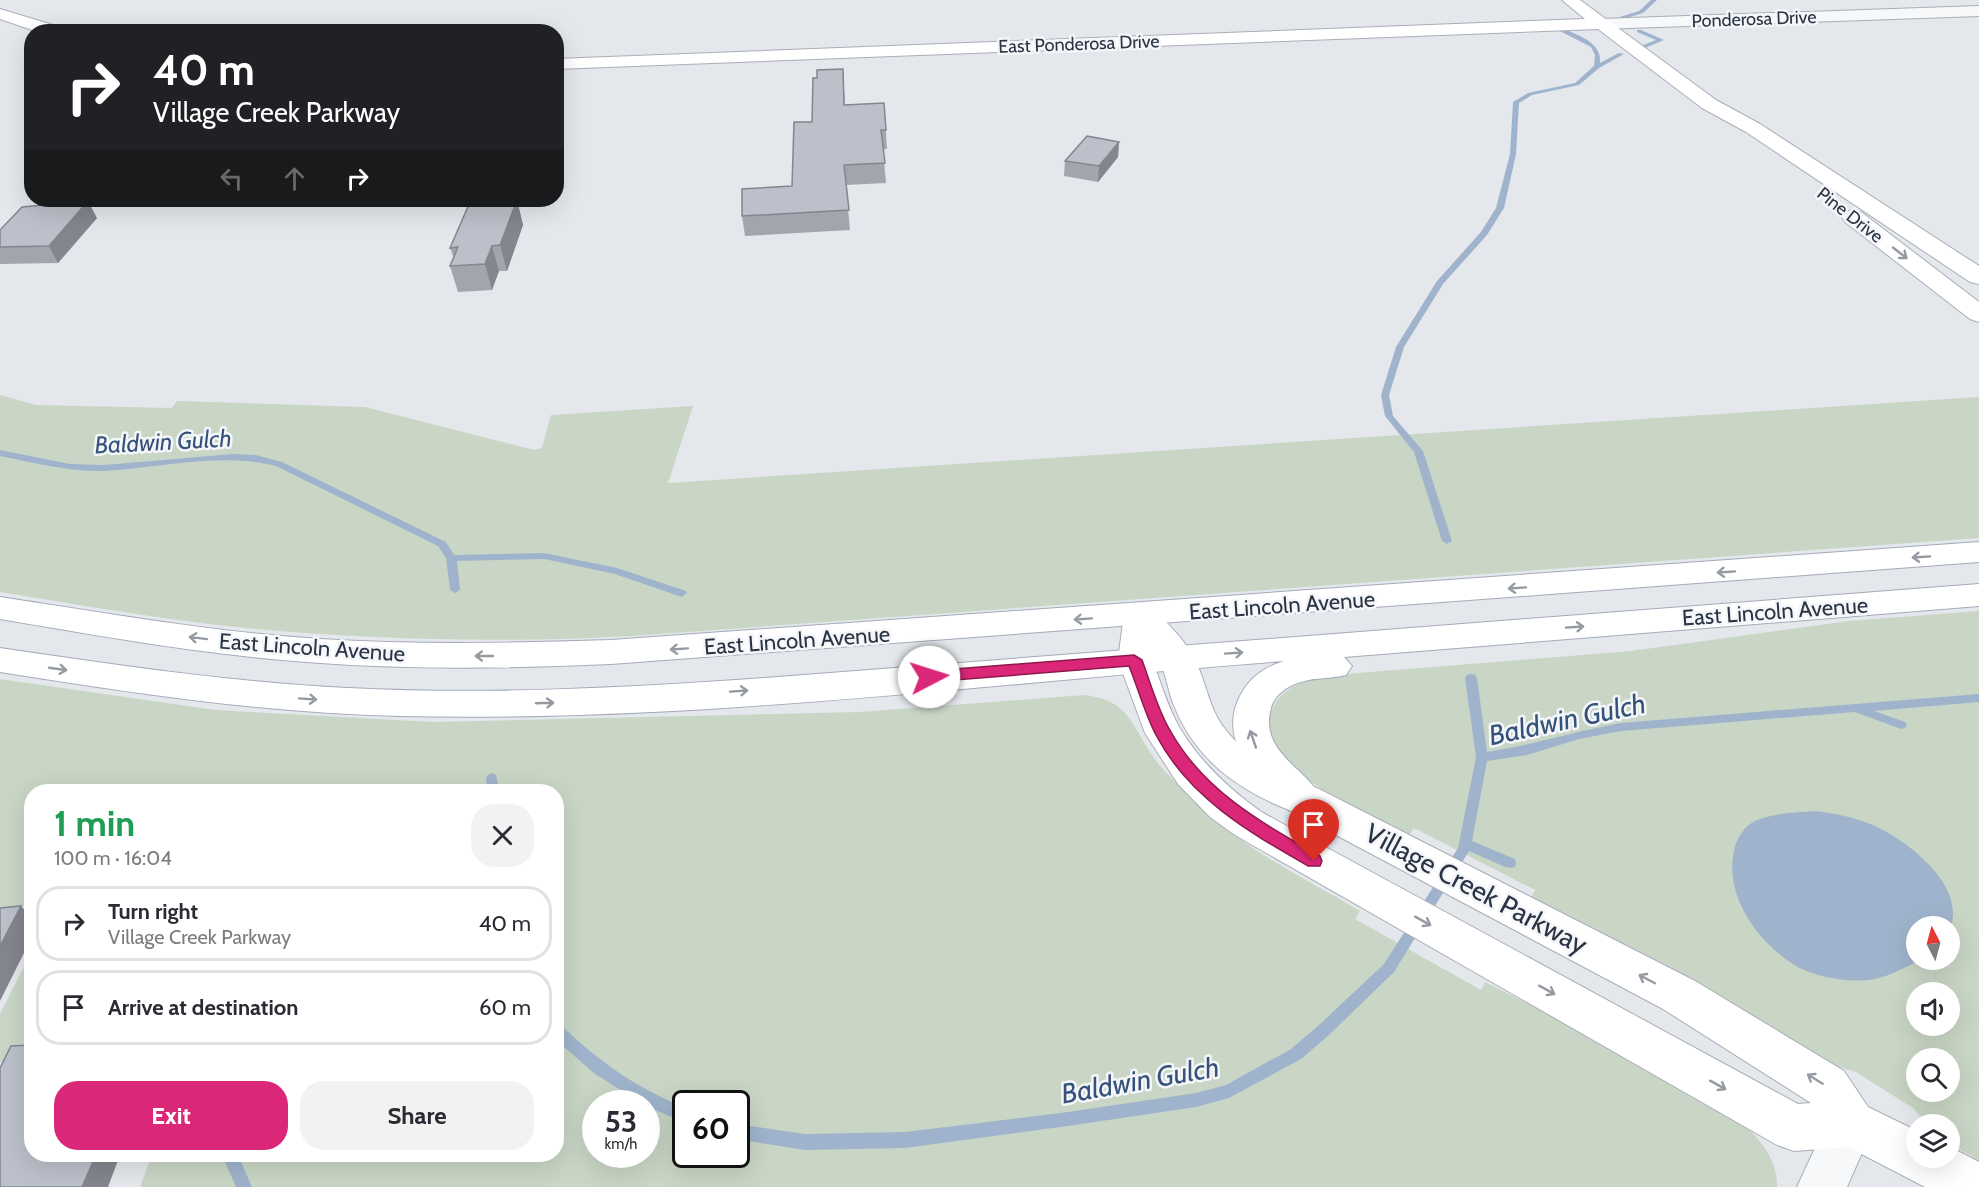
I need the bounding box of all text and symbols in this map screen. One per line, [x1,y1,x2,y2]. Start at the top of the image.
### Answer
street label: Ponderosa Drive [1691,6,1817,32]
street label: East Ponderosa Drive [998,30,1160,58]
text: 40 m [153,44,255,96]
icon: right [54,48,132,126]
text: Village Creek Parkway [153,96,400,129]
icon: left [215,162,248,195]
icon: ahead [278,162,311,195]
icon: right [341,162,374,195]
street label: Pine Drive [1813,182,1887,248]
one-way arrow [1892,247,1908,260]
water label: Baldwin Gulch [94,423,232,460]
one-way arrow [1911,552,1931,563]
one-way arrow [1717,567,1737,578]
one-way arrow [1507,582,1527,593]
street label: East Lincoln Avenue [1188,586,1376,625]
street label: East Lincoln Avenue [1681,592,1869,631]
one-way arrow [1073,614,1093,625]
street label: East Lincoln Avenue [703,621,891,660]
one-way arrow [1565,621,1585,632]
street label: East Lincoln Avenue [218,628,406,667]
one-way arrow [188,632,208,643]
one-way arrow [669,643,689,654]
position arrow [897,645,961,709]
one-way arrow [1224,647,1244,658]
one-way arrow [474,650,494,662]
one-way arrow [47,663,67,674]
one-way arrow [729,685,749,696]
water label: Baldwin Gulch [1485,686,1649,752]
one-way arrow [297,693,317,704]
one-way arrow [534,697,554,709]
one-way arrow [1247,730,1258,749]
pin [1288,799,1339,861]
text: 1 min [54,801,135,845]
button: close [471,804,534,867]
icon: arrive [1297,808,1330,841]
street label: Village Creek Parkway [1359,816,1593,961]
text: 100 m · 16:04 [54,846,172,870]
text: Turn right [108,898,198,925]
icon: right [57,907,90,940]
text: 40 m [479,910,531,937]
one-way arrow [1414,915,1431,927]
north arrow [1906,916,1960,970]
map controls [1906,916,1960,1168]
text: Village Creek Parkway [108,925,291,949]
one-way arrow [1639,972,1657,984]
button: sound [1906,982,1960,1036]
one-way arrow [1538,985,1556,996]
icon: arrive [57,991,90,1024]
text: Arrive at destination [108,994,298,1021]
text: 60 m [479,994,531,1021]
button: search [1906,1048,1960,1102]
water label: Baldwin Gulch [1058,1049,1222,1111]
one-way arrow [1806,1072,1823,1085]
one-way arrow [1709,1079,1726,1091]
button: Exit [54,1081,288,1150]
button: Share [300,1081,534,1150]
speed limit sign: 60 [672,1090,750,1168]
text: 53 [605,1103,637,1140]
button: layers [1906,1114,1960,1168]
text: km/h [605,1135,637,1153]

